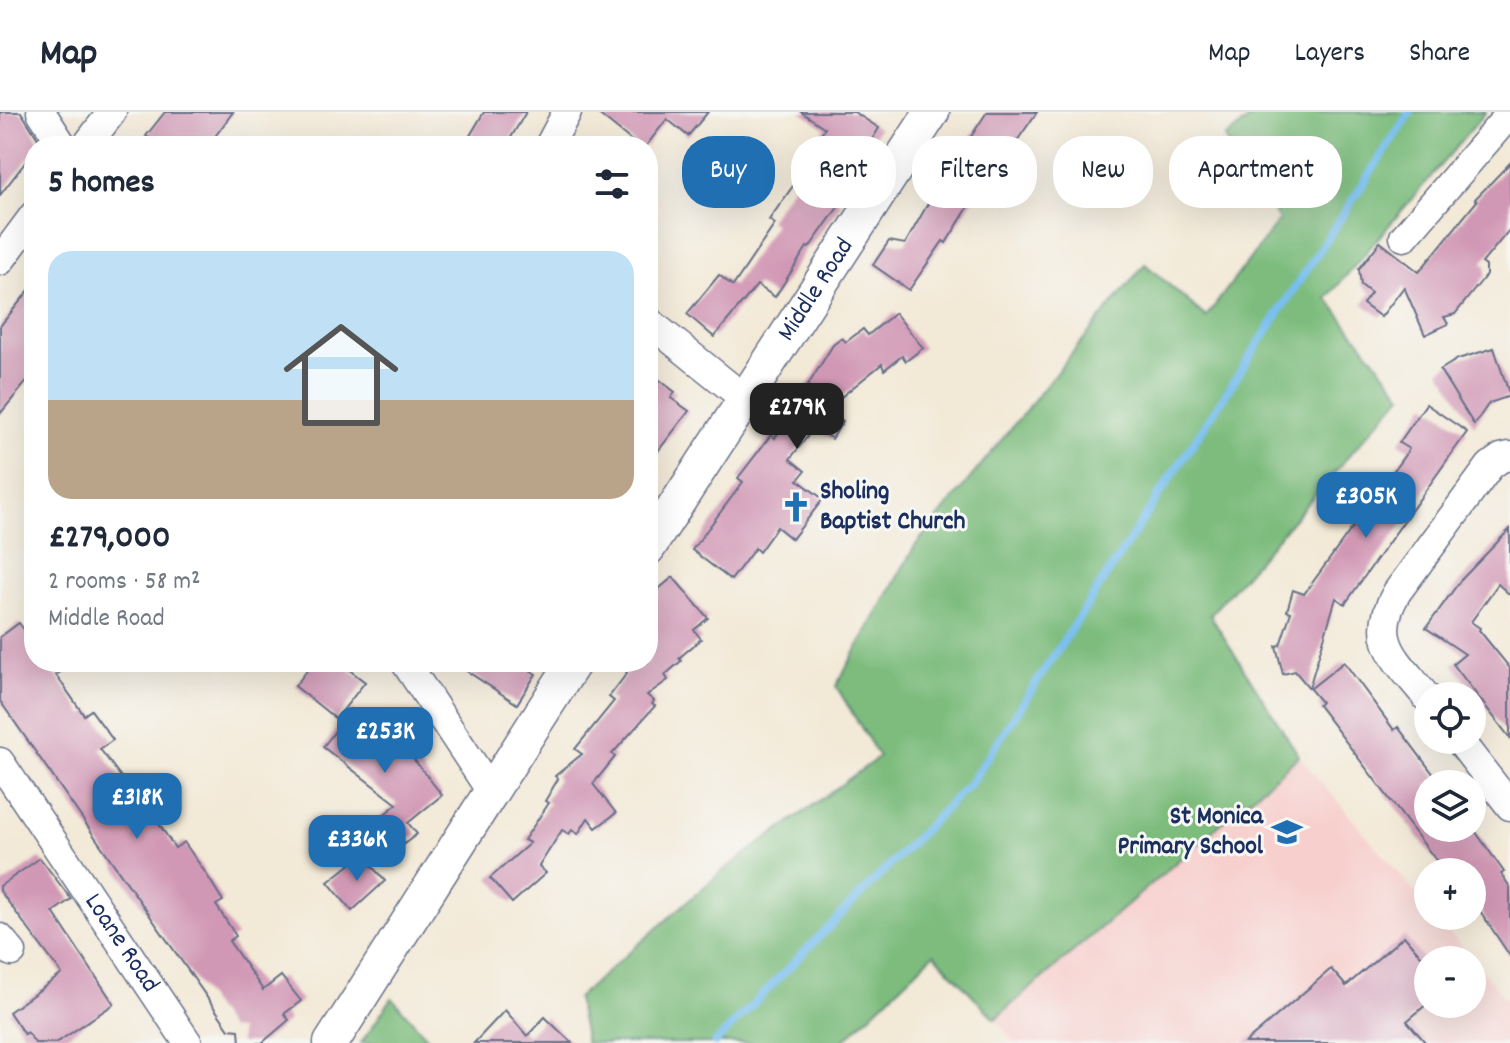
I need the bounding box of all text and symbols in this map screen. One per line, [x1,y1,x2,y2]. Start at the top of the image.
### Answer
text: Map [40,28,98,83]
text: Map [1208,35,1251,75]
text: Layers [1295,35,1365,75]
text: Share [1409,35,1470,75]
chip: Buy [682,136,775,208]
chip: Rent [791,136,896,208]
chip: Filters [912,136,1037,208]
chip: New [1053,136,1153,208]
chip: Apartment [1169,136,1342,208]
text: 5 homes [48,160,155,209]
icon: filters [590,162,634,206]
street label: Middle Road [769,231,863,349]
icon: home [269,303,413,447]
pin: £279K [741,383,853,451]
text: £279K [768,390,826,427]
pin: £305K [1310,472,1422,540]
place label: Sholing Baptist Church [820,474,965,541]
text: £305K [1335,479,1397,516]
church icon: Sholing Baptist Church [779,490,813,524]
text: £279,000 [48,515,171,564]
text: 2 rooms · 58 m² [48,564,201,601]
text: Middle Road [48,601,165,638]
map controls [1414,682,1486,1018]
button: locate [1414,682,1486,754]
pin: £253K [329,707,441,775]
text: £253K [355,714,415,751]
button: layers [1414,770,1486,842]
pin: £318K [81,773,193,841]
text: £318K [111,780,163,817]
place label: St Monica Primary School [1117,799,1264,866]
pin: £336K [301,815,413,883]
school or university icon: St Monica Primary School [1270,815,1304,849]
text: £336K [327,822,387,859]
button: + [1414,858,1486,930]
street label: Loane Road [75,886,168,1000]
button: − [1414,946,1486,1018]

